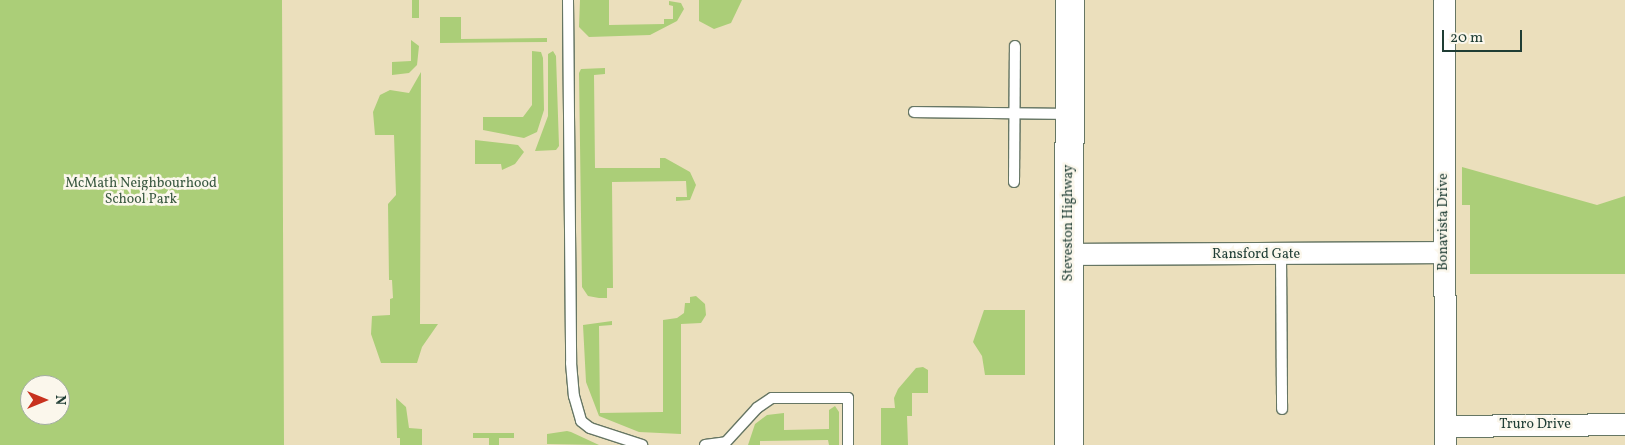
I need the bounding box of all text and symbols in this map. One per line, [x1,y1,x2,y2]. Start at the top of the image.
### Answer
scale bar [1445,20,1525,52]
text: 20 m [1450,28,1483,49]
street label: Steveston Highway [1061,165,1077,281]
street label: Bonavista Drive [1436,173,1452,271]
park label: McMath Neighbourhood School Park [65,176,217,208]
street label: Ransford Gate [1212,247,1300,263]
north arrow [20,375,70,425]
text: N [50,395,69,405]
street label: Truro Drive [1499,417,1571,433]

